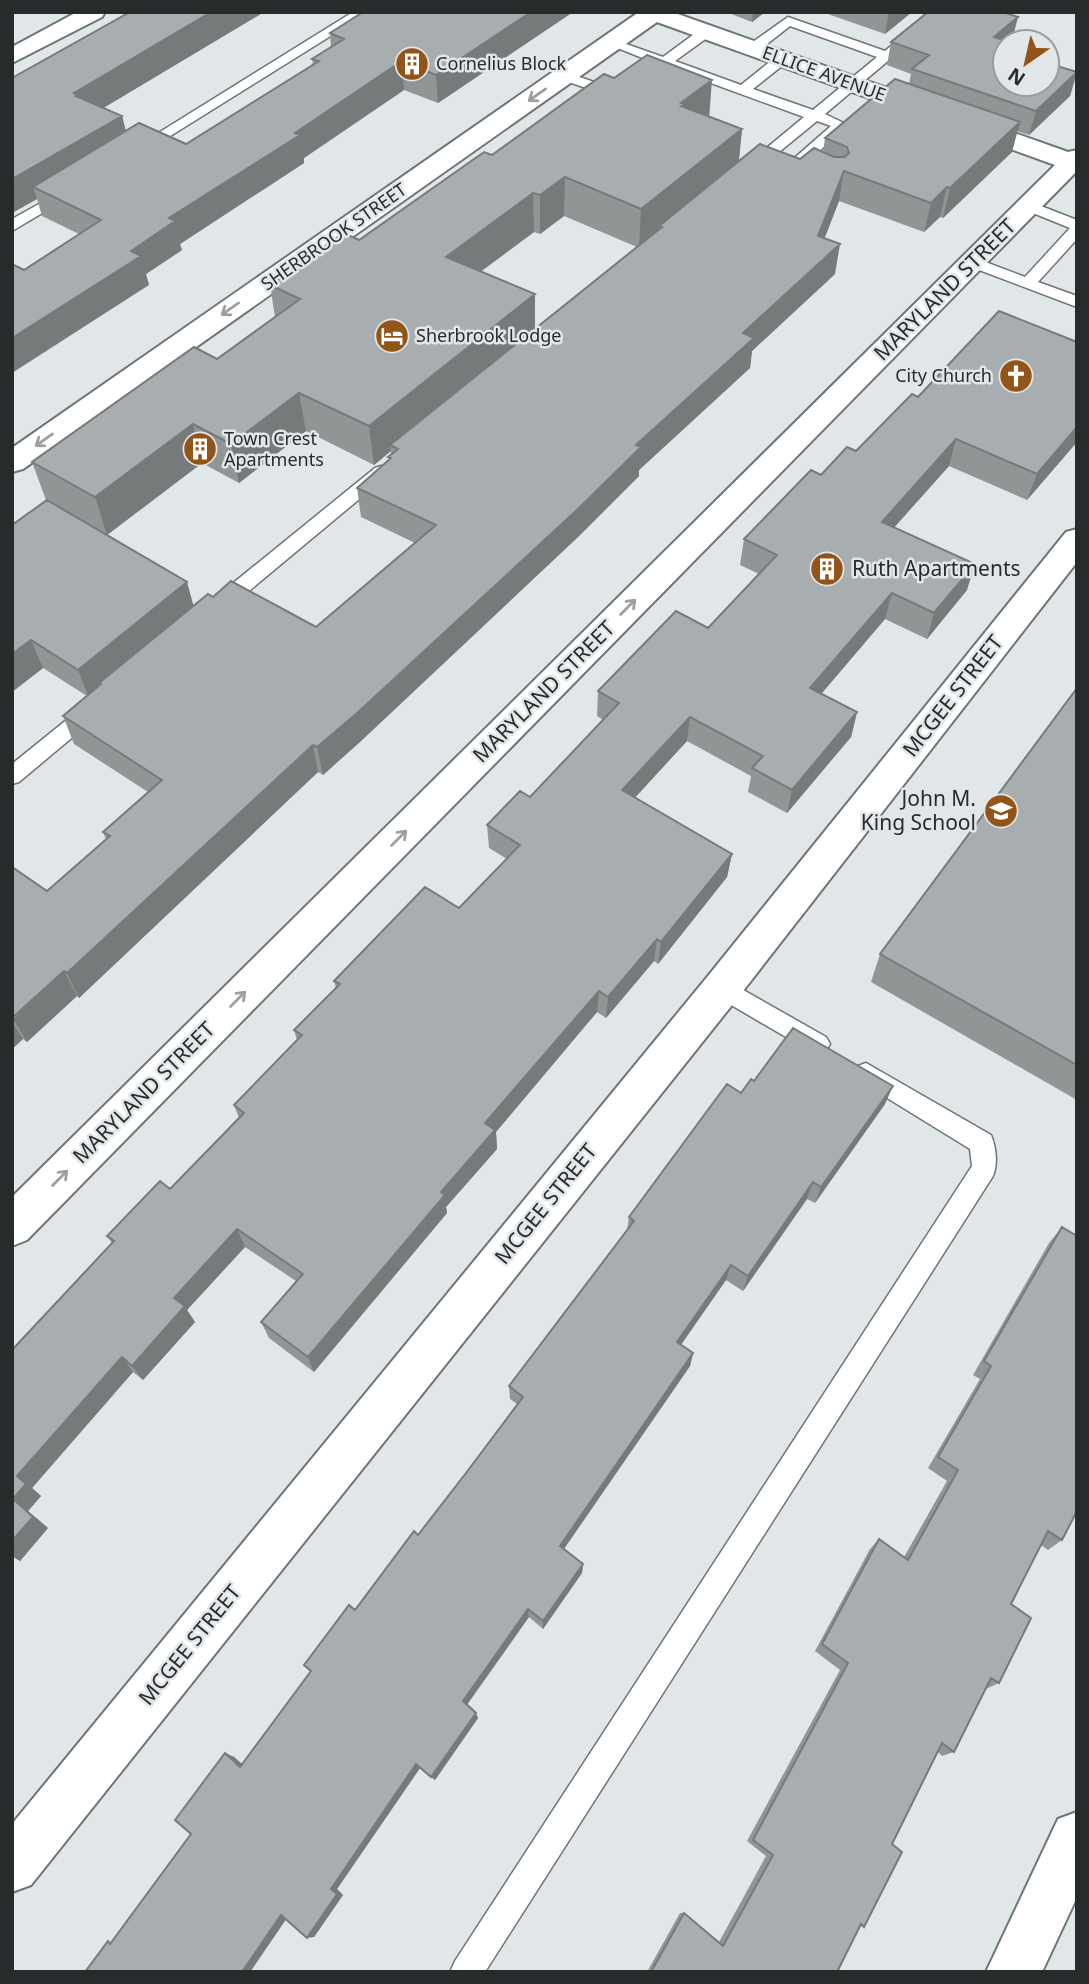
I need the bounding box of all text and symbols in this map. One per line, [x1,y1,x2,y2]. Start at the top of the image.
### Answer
north arrow [991,28,1061,98]
street label: ELLICE AVENUE [759,40,889,106]
building icon: Cornelius Block [393,45,431,83]
place label: Cornelius Block [436,51,567,75]
text: N [1003,62,1030,92]
one-way arrow [528,88,548,102]
street label: SHERBROOK STREET [256,177,411,295]
street label: MARYLAND STREET [867,212,1022,366]
one-way arrow [221,302,240,316]
hotel icon: Sherbrook Lodge [373,317,411,355]
place label: Sherbrook Lodge [416,323,561,347]
church icon: City Church [997,357,1035,395]
place label: City Church [895,363,992,387]
place label: Town Crest Apartments [224,426,324,471]
building icon: Town Crest Apartments [181,430,219,468]
one-way arrow [35,433,54,447]
building icon: Ruth Apartments [808,550,846,588]
place label: Ruth Apartments [852,554,1021,582]
one-way arrow [620,599,637,616]
street label: MARYLAND STREET [466,614,621,768]
street label: MCGEE STREET [896,628,1009,762]
place label: John M. King School [861,784,976,836]
school or university icon: John M. King School [982,792,1020,830]
one-way arrow [390,830,407,847]
one-way arrow [230,991,247,1008]
street label: MARYLAND STREET [66,1015,221,1169]
street label: MCGEE STREET [488,1137,603,1269]
one-way arrow [52,1169,69,1186]
street label: MCGEE STREET [132,1578,247,1710]

